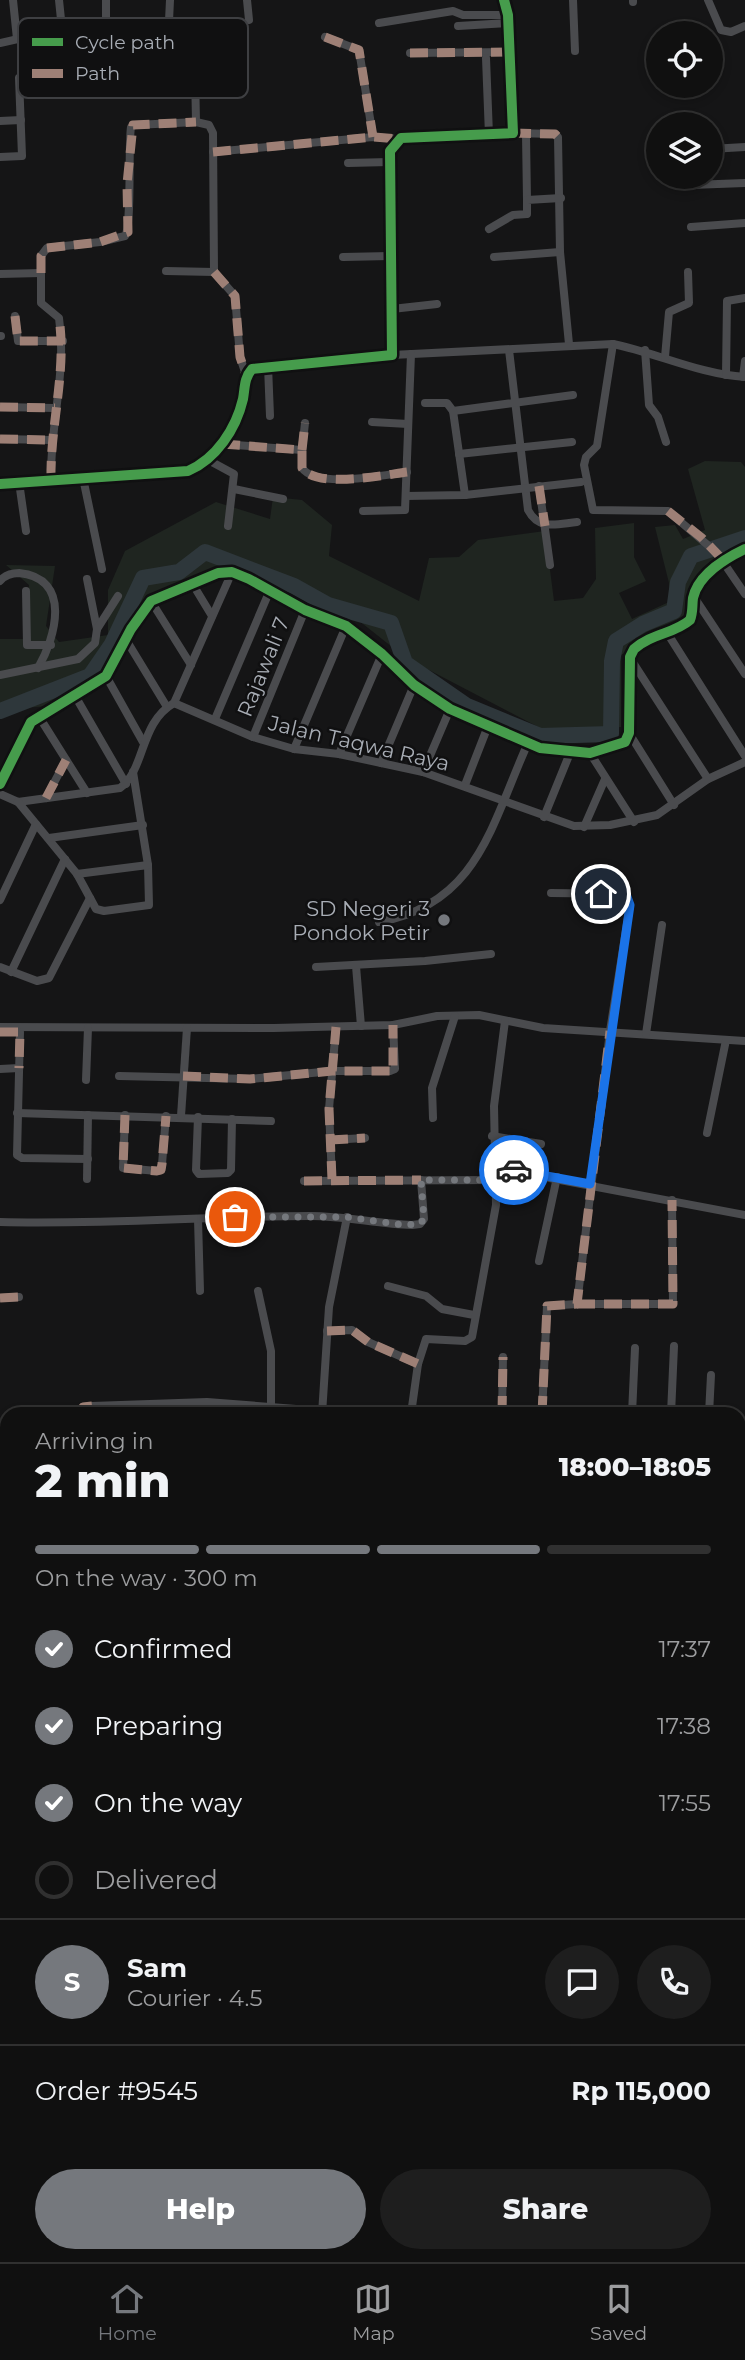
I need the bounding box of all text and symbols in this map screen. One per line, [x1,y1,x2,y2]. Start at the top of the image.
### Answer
legend [18,18,248,98]
map controls [646,21,723,189]
button: locate [646,21,723,98]
text: Cycle path [75,31,175,54]
text: Path [75,62,120,85]
button: layers [646,112,723,189]
street label: Rajawali 7 [232,614,294,720]
street label: Jalan Taqwa Raya [265,710,452,776]
pin [571,864,631,924]
icon: home [582,875,620,913]
place label: SD Negeri 3 Pondok Petir [292,896,430,945]
marker: SD Negeri 3 Pondok Petir [436,912,452,928]
courier [479,1135,549,1205]
icon: car [495,1151,533,1189]
pin [205,1187,265,1247]
icon: bag [216,1198,254,1236]
text: Arriving in [35,1427,154,1455]
text: 18:00–18:05 [559,1451,711,1483]
text: 2 min [35,1452,170,1509]
text: On the way · 300 m [35,1564,258,1592]
icon: check [35,1630,73,1668]
text: Confirmed [94,1633,233,1665]
text: 17:37 [659,1635,711,1663]
icon: check [35,1707,73,1745]
text: Preparing [94,1710,223,1742]
text: 17:38 [657,1712,711,1740]
icon: check [35,1784,73,1822]
text: On the way [94,1787,242,1819]
text: 17:55 [659,1789,711,1817]
text: Delivered [94,1864,218,1896]
button: chat [545,1945,619,2019]
button: phone [637,1945,711,2019]
text: Sam [127,1952,187,1984]
text: S [64,1966,80,1998]
text: Courier · 4.5 [127,1984,262,2012]
text: Order #9545 [35,2075,198,2107]
text: Rp 115,000 [571,2075,711,2107]
button: Help [35,2169,366,2249]
button: Share [380,2169,711,2249]
tab: Home [98,2280,157,2345]
tab: Map [352,2280,395,2345]
tab: Saved [590,2280,647,2345]

